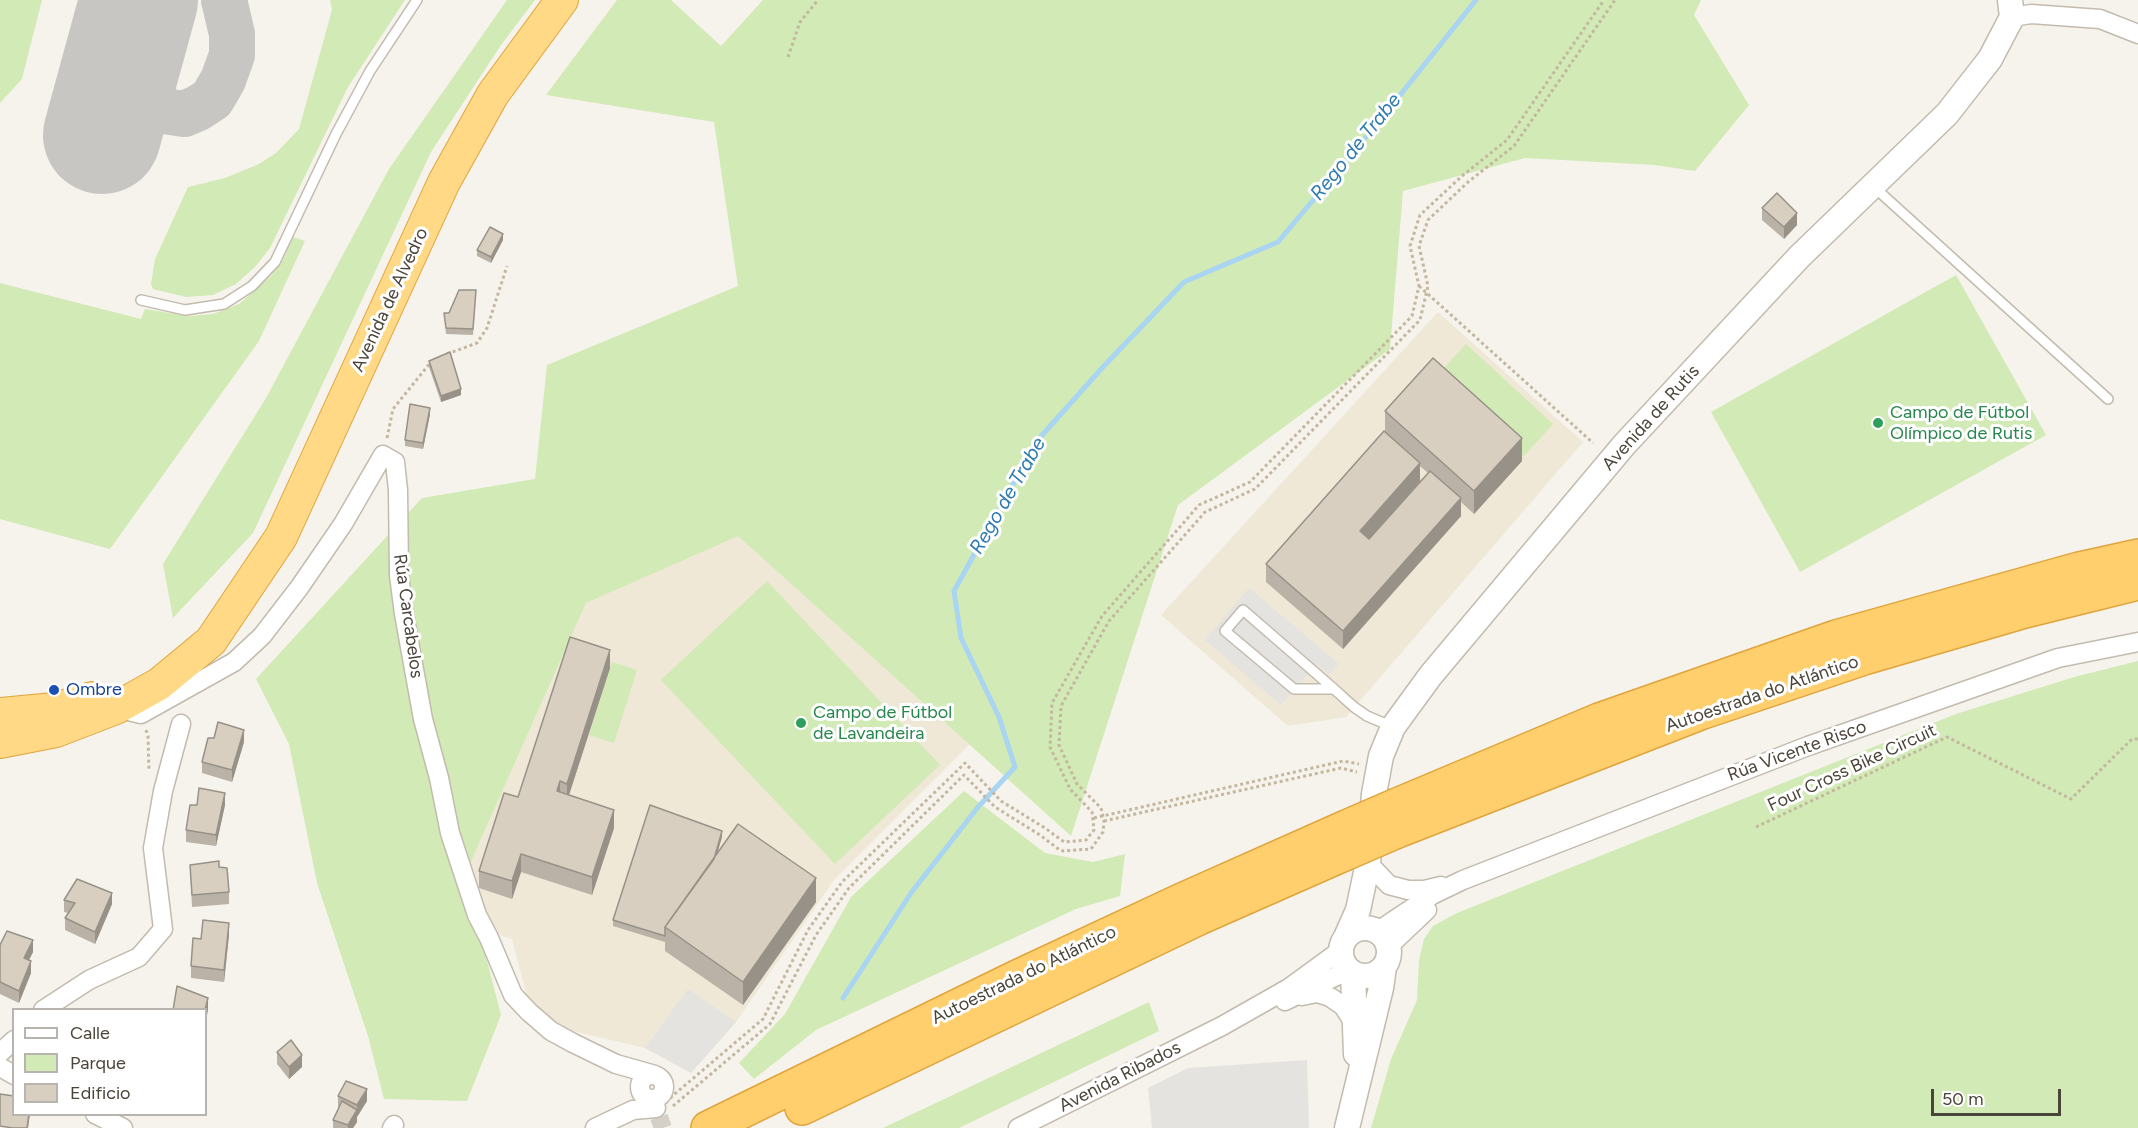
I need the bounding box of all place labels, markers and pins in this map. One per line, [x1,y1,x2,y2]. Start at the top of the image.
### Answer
place label: Campo de Fútbol Olímpico de Rutis [1890,402,2032,444]
marker: Campo de Fútbol Olímpico de Rutis [1871,416,1885,430]
place label: Ombre [66,679,122,701]
marker: Ombre [47,683,61,697]
place label: Campo de Fútbol de Lavandeira [813,702,952,744]
marker: Campo de Fútbol de Lavandeira [794,716,808,730]

